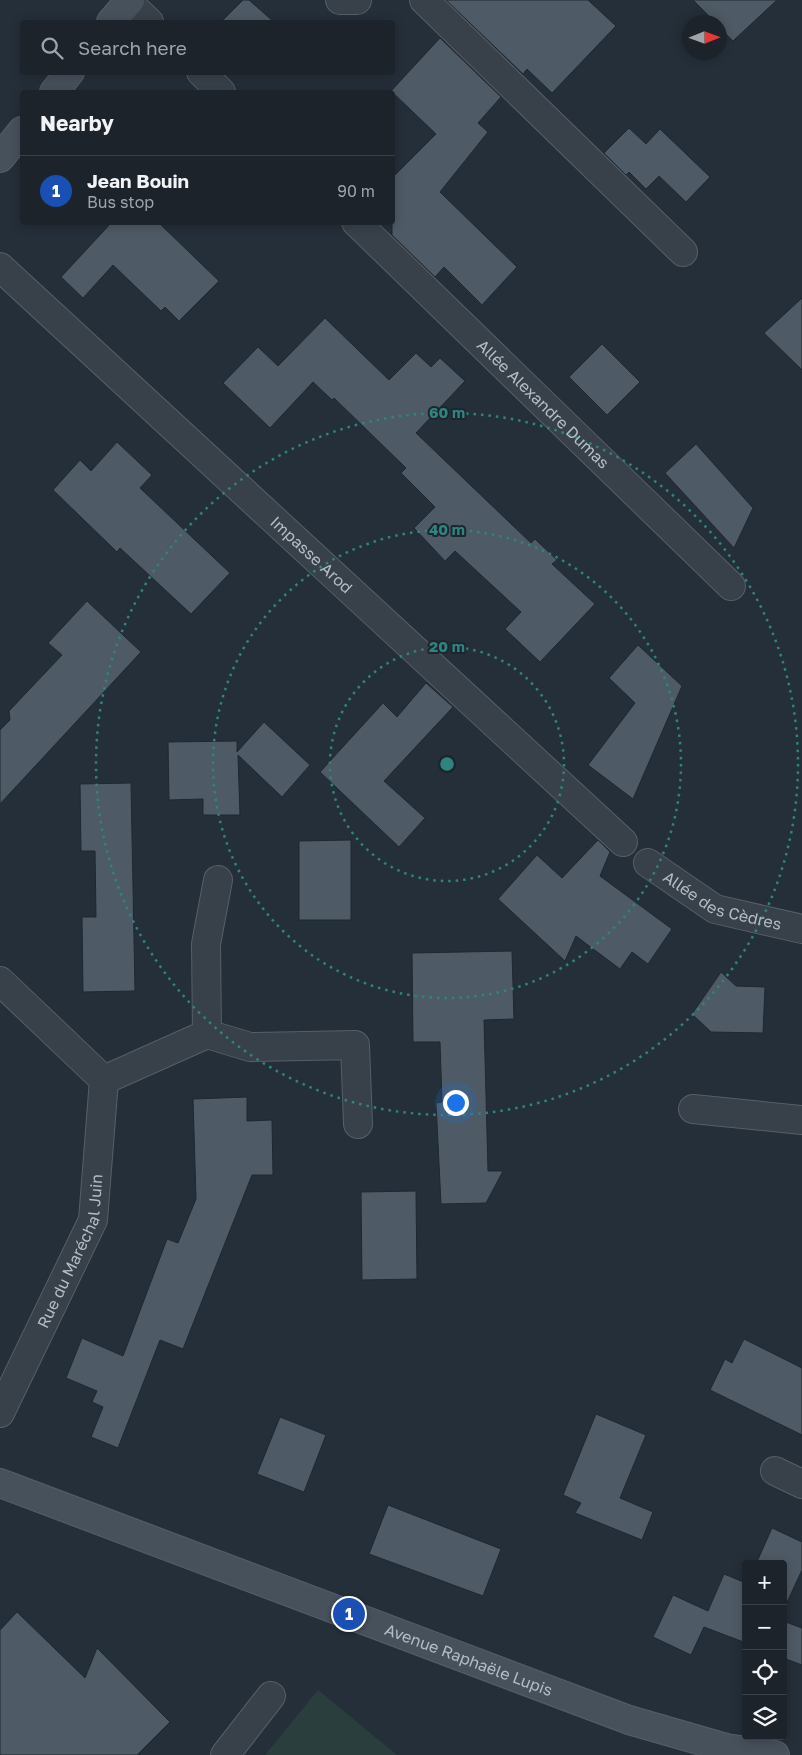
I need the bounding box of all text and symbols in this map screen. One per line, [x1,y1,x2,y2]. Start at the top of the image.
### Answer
north arrow [682,15,727,60]
search box [20,20,395,75]
icon: search [38,34,66,62]
text: Search here [78,36,187,59]
text: Nearby [40,110,114,136]
text: Jean Bouin [87,169,189,192]
text: 1 [52,181,60,201]
text: 90 m [337,181,375,201]
text: Bus stop [87,192,154,212]
street label: Allée Alexandre Dumas [473,335,614,473]
text: 60 m [429,403,465,421]
street label: Impasse Arod [266,512,357,597]
text: 40 m [429,520,465,538]
text: 20 m [429,637,465,655]
centre of rings [438,755,456,773]
street label: Allée des Cèdres [659,866,784,934]
your location [443,1090,469,1116]
street label: Rue du Maréchal Juin [32,1173,107,1331]
map controls [742,1560,787,1740]
button: + [742,1560,787,1605]
pin: 1 [333,1595,365,1633]
button: − [742,1605,787,1650]
street label: Avenue Raphaële Lupis [382,1619,555,1700]
button: locate [742,1650,787,1695]
button: layers [742,1695,787,1740]

